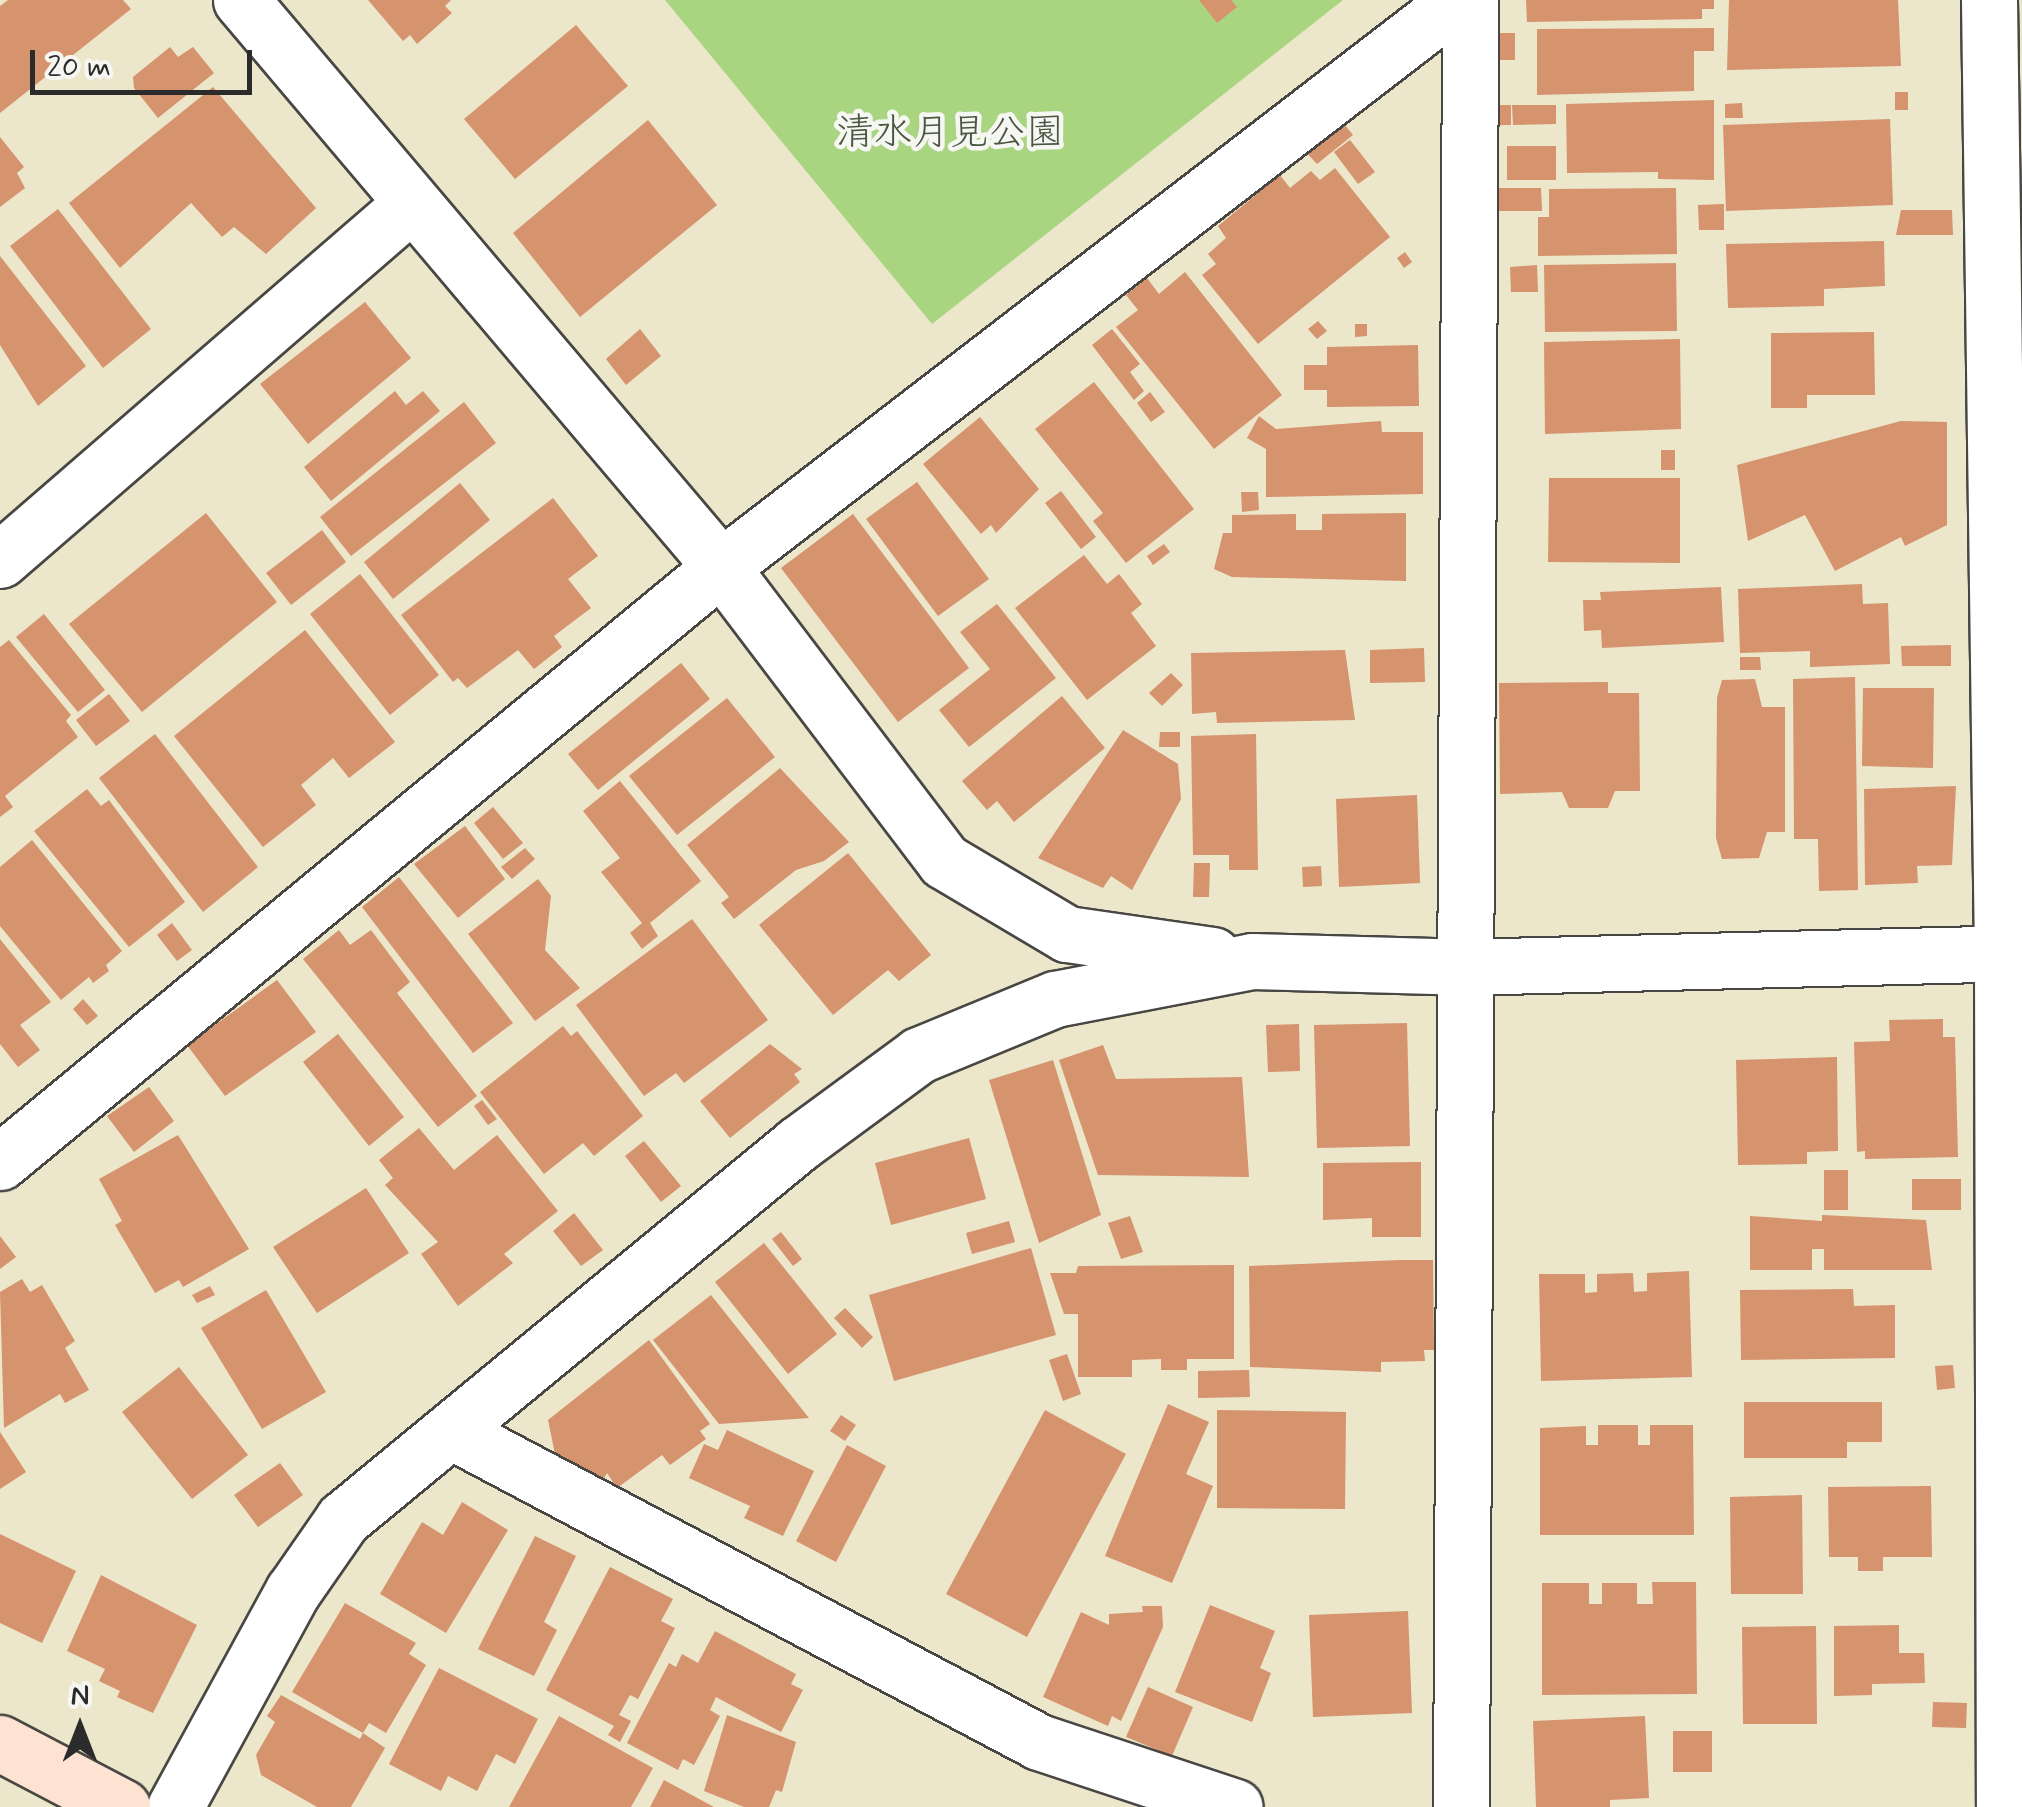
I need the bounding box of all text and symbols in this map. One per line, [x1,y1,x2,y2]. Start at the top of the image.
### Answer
scale bar [35,30,258,92]
text: 20 m [47,48,111,87]
park label: 清水月見公園 [836,111,1064,157]
north arrow [30,1677,130,1777]
text: N [71,1678,89,1715]

